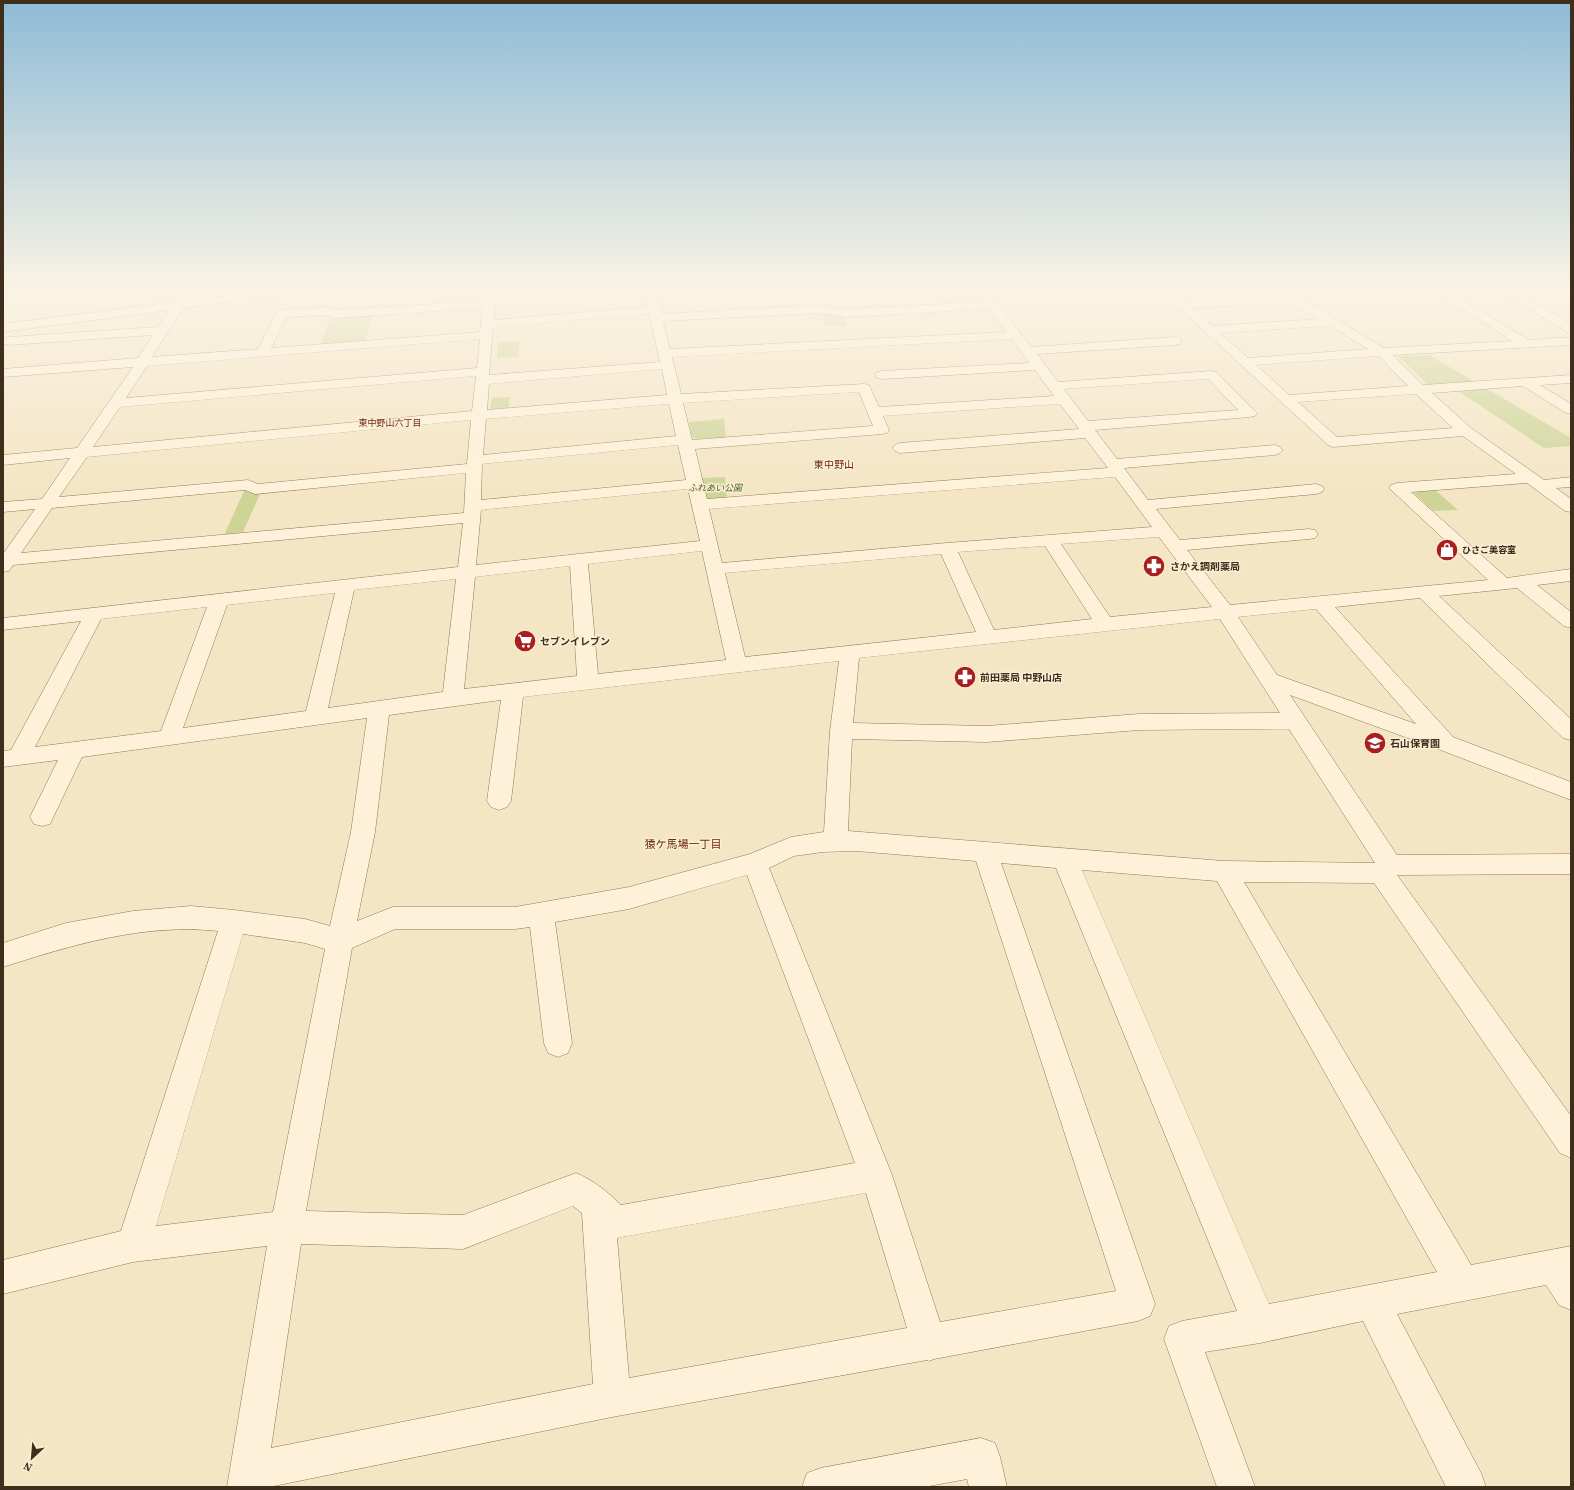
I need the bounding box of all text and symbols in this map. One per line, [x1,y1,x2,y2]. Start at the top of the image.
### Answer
district label: 東中野山六丁目 [358,417,422,429]
district label: 東中野山 [814,458,854,471]
park label: ふれあい公園 [688,482,744,494]
shop icon: ひさご美容室 [1434,537,1460,563]
place label: ひさご美容室 [1462,544,1516,556]
pharmacy icon: さかえ調剤薬局 [1141,553,1167,579]
place label: さかえ調剤薬局 [1170,560,1240,573]
supermarket icon: セブンイレブン [512,628,538,654]
place label: セブンイレブン [540,635,610,648]
pharmacy icon: 前田薬局 中野山店 [952,664,978,690]
place label: 前田薬局 中野山店 [980,671,1062,684]
school or university icon: 石山保育園 [1362,730,1388,756]
place label: 石山保育園 [1390,737,1440,750]
district label: 猿ケ馬場一丁目 [645,837,722,852]
north arrow [12,1438,52,1478]
text: N [21,1458,35,1475]

